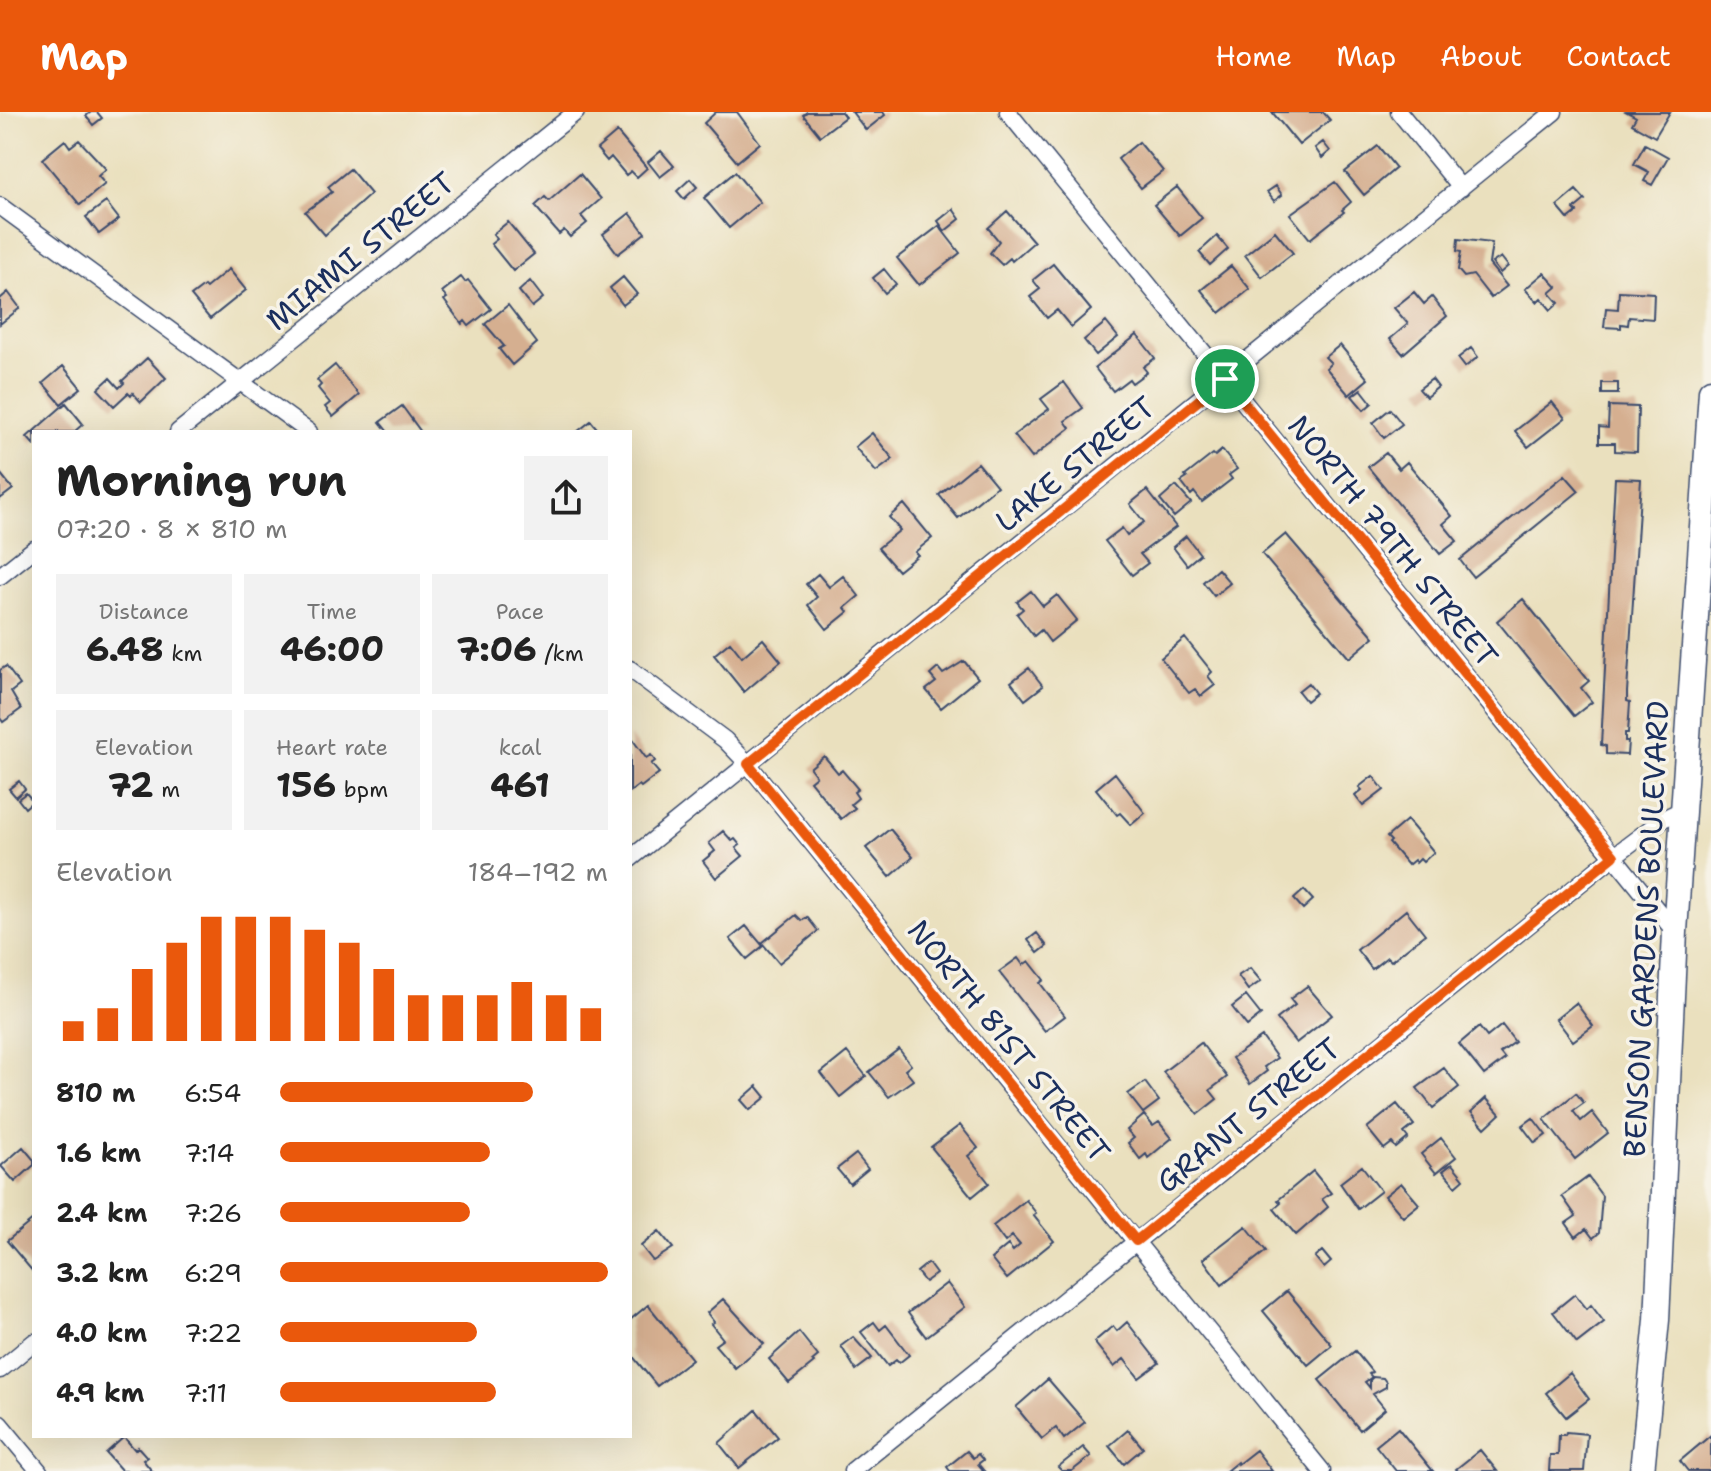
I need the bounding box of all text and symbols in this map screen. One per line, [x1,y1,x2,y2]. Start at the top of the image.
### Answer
text: Map [40,31,128,82]
text: Home [1215,37,1292,75]
text: Map [1336,37,1396,75]
text: About [1440,37,1522,75]
text: Contact [1566,37,1671,75]
street label: MIAMI STREET [257,162,463,340]
pin [1191,345,1259,413]
icon: arrive [1203,357,1247,401]
street label: LAKE STREET [986,387,1164,541]
street label: NORTH 79TH STREET [1279,406,1507,676]
text: Morning run [56,451,347,510]
button: share [524,456,608,540]
text: 07:20 · 8 × 810 m [56,511,287,546]
text: Distance [99,597,189,626]
text: Time [307,597,357,626]
text: Pace [496,597,544,626]
text: 6.48 [86,626,164,672]
text: 46:00 [280,626,384,672]
text: 7:06 [456,626,537,672]
text: km [164,639,202,668]
text: /km [537,639,584,668]
street label: BENSON GARDENS BOULEVARD [1614,700,1678,1158]
text: Elevation [95,733,193,762]
text: Heart rate [276,733,388,762]
text: kcal [499,733,541,762]
text: 72 [108,762,154,808]
text: 156 [276,762,336,808]
text: 461 [490,762,550,808]
text: m [154,775,180,804]
text: bpm [336,775,388,804]
text: Elevation [56,854,172,889]
text: 184–192 m [468,854,608,889]
street label: NORTH 81ST STREET [898,911,1120,1171]
street label: GRANT STREET [1147,1028,1349,1202]
text: 810 m [56,1075,136,1110]
text: 6:54 [184,1075,241,1110]
text: 1.6 km [56,1135,141,1170]
text: 7:14 [184,1135,234,1170]
text: 2.4 km [56,1195,147,1230]
text: 7:26 [184,1195,242,1230]
text: 3.2 km [56,1255,148,1290]
text: 6:29 [184,1255,242,1290]
text: 4.0 km [56,1315,147,1350]
text: 7:22 [184,1315,242,1350]
text: 4.9 km [56,1375,145,1410]
text: 7:11 [184,1375,227,1410]

